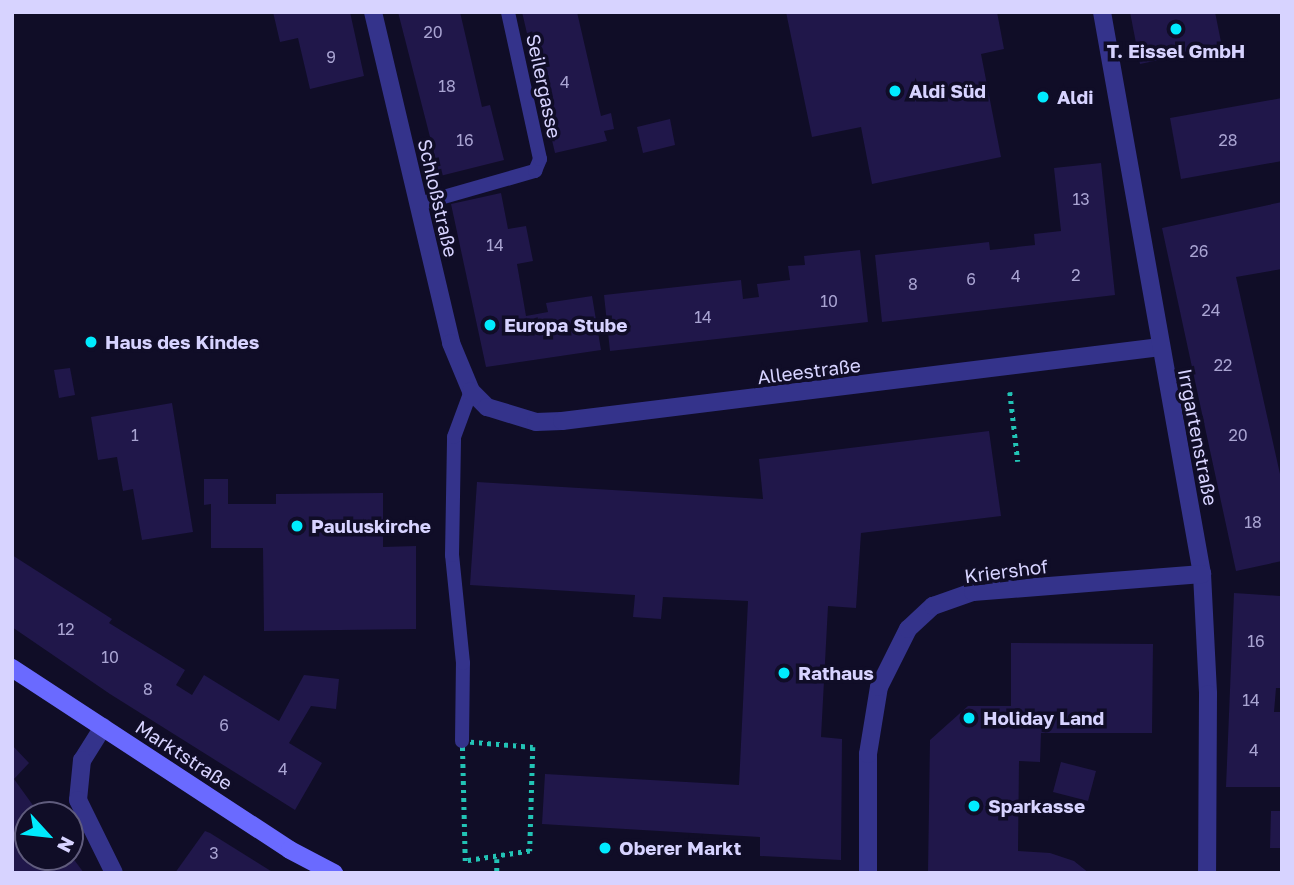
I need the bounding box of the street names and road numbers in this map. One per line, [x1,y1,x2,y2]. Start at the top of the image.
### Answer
street label: Seilergasse [522,32,566,140]
street label: Schloßstraße [413,137,463,259]
street label: Alleestraße [756,353,862,389]
street label: Irrgartenstraße [1174,367,1222,507]
street label: Kriershof [963,555,1049,587]
street label: Marktstraße [131,715,237,795]

